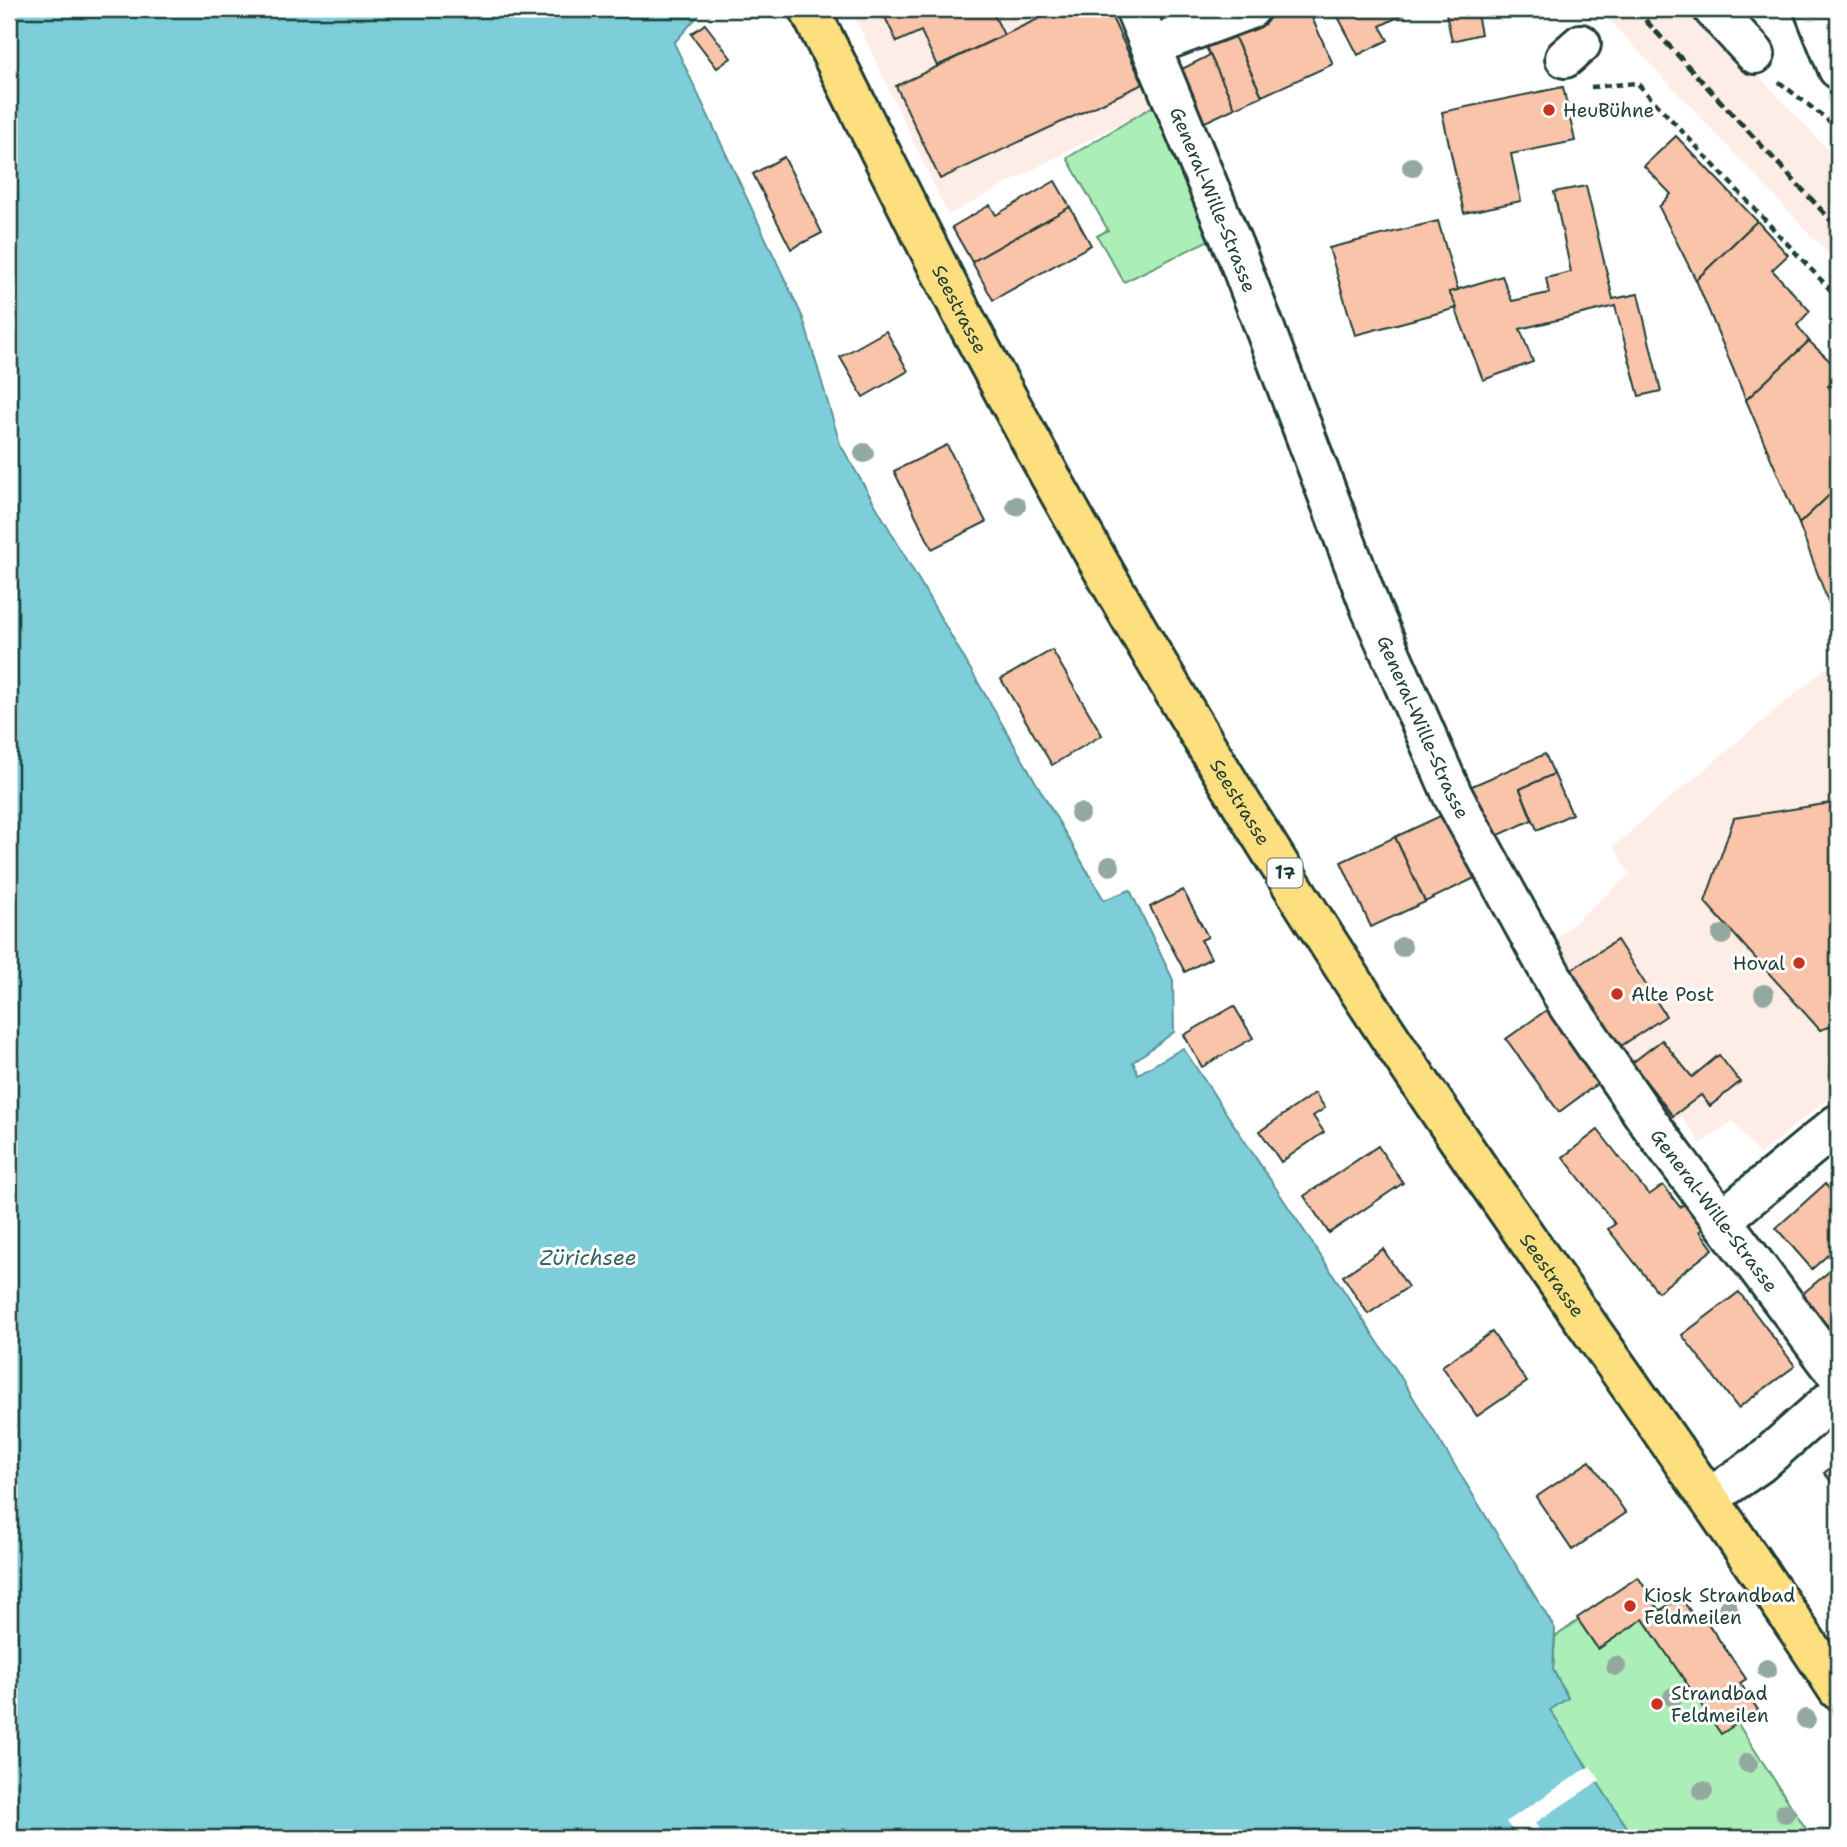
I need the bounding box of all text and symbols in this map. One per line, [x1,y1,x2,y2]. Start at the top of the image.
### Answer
place label: HeuBühne [1563,98,1654,123]
marker: HeuBühne [1541,102,1557,118]
street label: General-Wille-Strasse [1164,103,1262,296]
street label: Seestrasse [926,261,993,358]
street label: General-Wille-Strasse [1371,632,1475,823]
street label: Seestrasse [1204,754,1276,850]
road number: 17 [1268,858,1302,888]
place label: Hoval [1733,951,1785,976]
marker: Hoval [1791,955,1807,971]
place label: Alte Post [1631,982,1714,1007]
marker: Alte Post [1609,986,1625,1002]
street label: General-Wille-Strasse [1645,1124,1784,1298]
street label: Seestrasse [1514,1228,1590,1322]
water label: Zürichsee [540,1244,637,1272]
place label: Kiosk Strandbad Feldmeilen [1644,1583,1795,1630]
marker: Kiosk Strandbad Feldmeilen [1622,1598,1638,1614]
place label: Strandbad Feldmeilen [1671,1681,1769,1728]
marker: Strandbad Feldmeilen [1649,1696,1665,1712]

